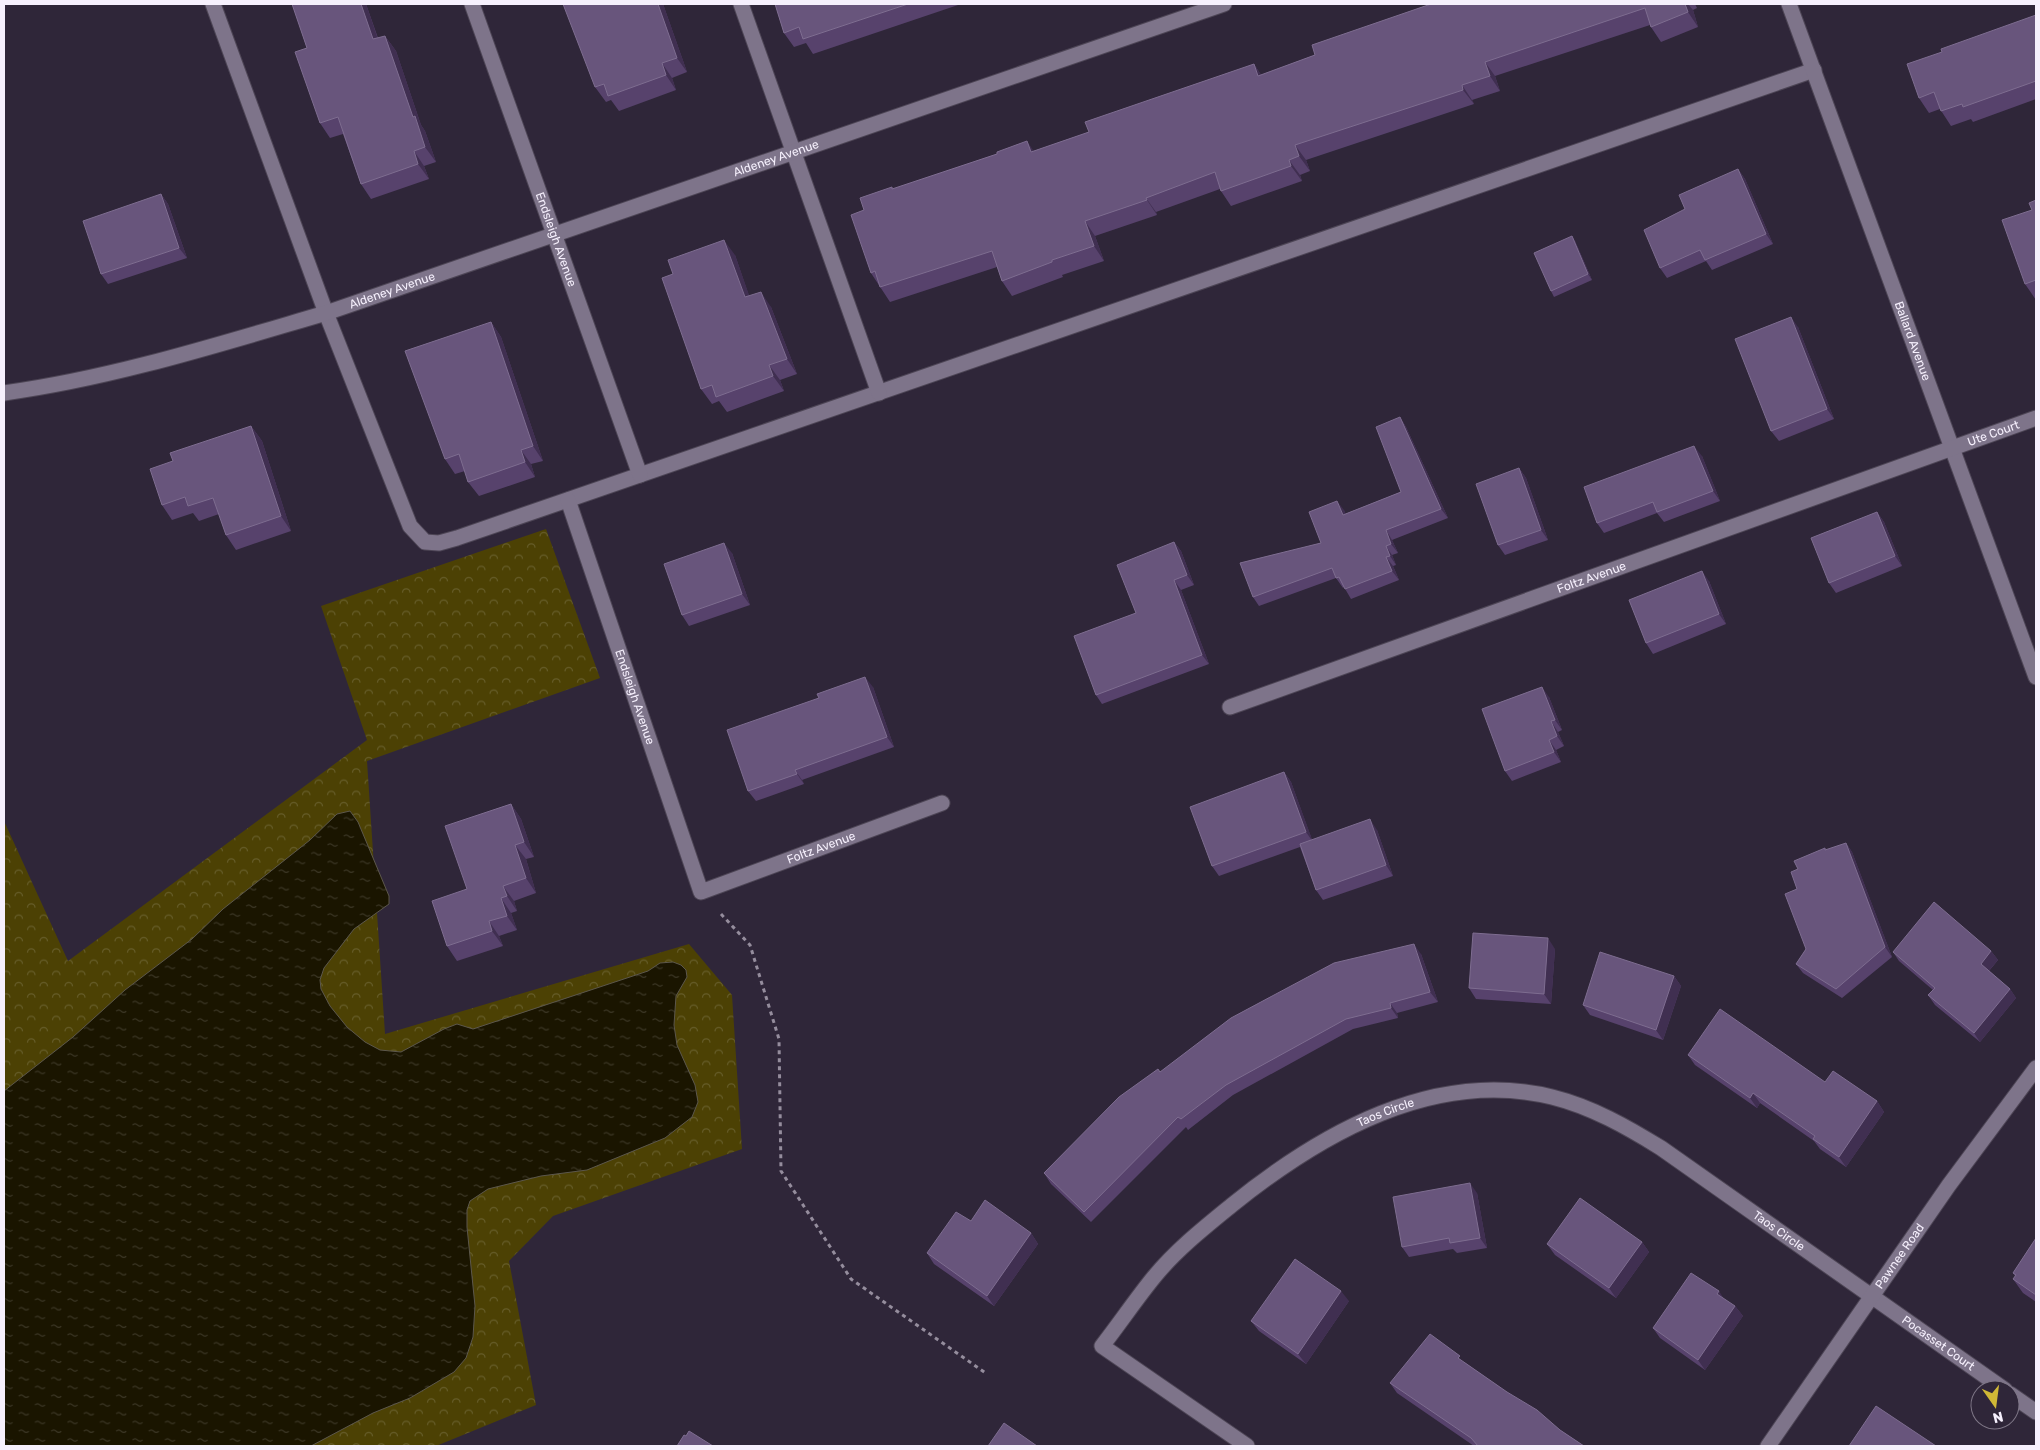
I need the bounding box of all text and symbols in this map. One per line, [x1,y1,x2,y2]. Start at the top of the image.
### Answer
street label: Aldeney Avenue [731,137,821,179]
street label: Endsleigh Avenue [533,190,579,289]
street label: Aldeney Avenue [347,269,437,311]
street label: Ballard Avenue [1892,299,1934,383]
street label: Ute Court [1966,417,2022,449]
street label: Foltz Avenue [1555,559,1628,596]
street label: Endsleigh Avenue [612,648,658,747]
street label: Foltz Avenue [785,828,858,867]
street label: Taos Circle [1355,1095,1416,1130]
street label: Taos Circle [1750,1208,1808,1254]
street label: Pawnee Road [1872,1221,1927,1291]
street label: Pocasset Court [1899,1313,1978,1374]
north arrow [1970,1380,2020,1430]
text: N [1991,1408,2005,1427]

